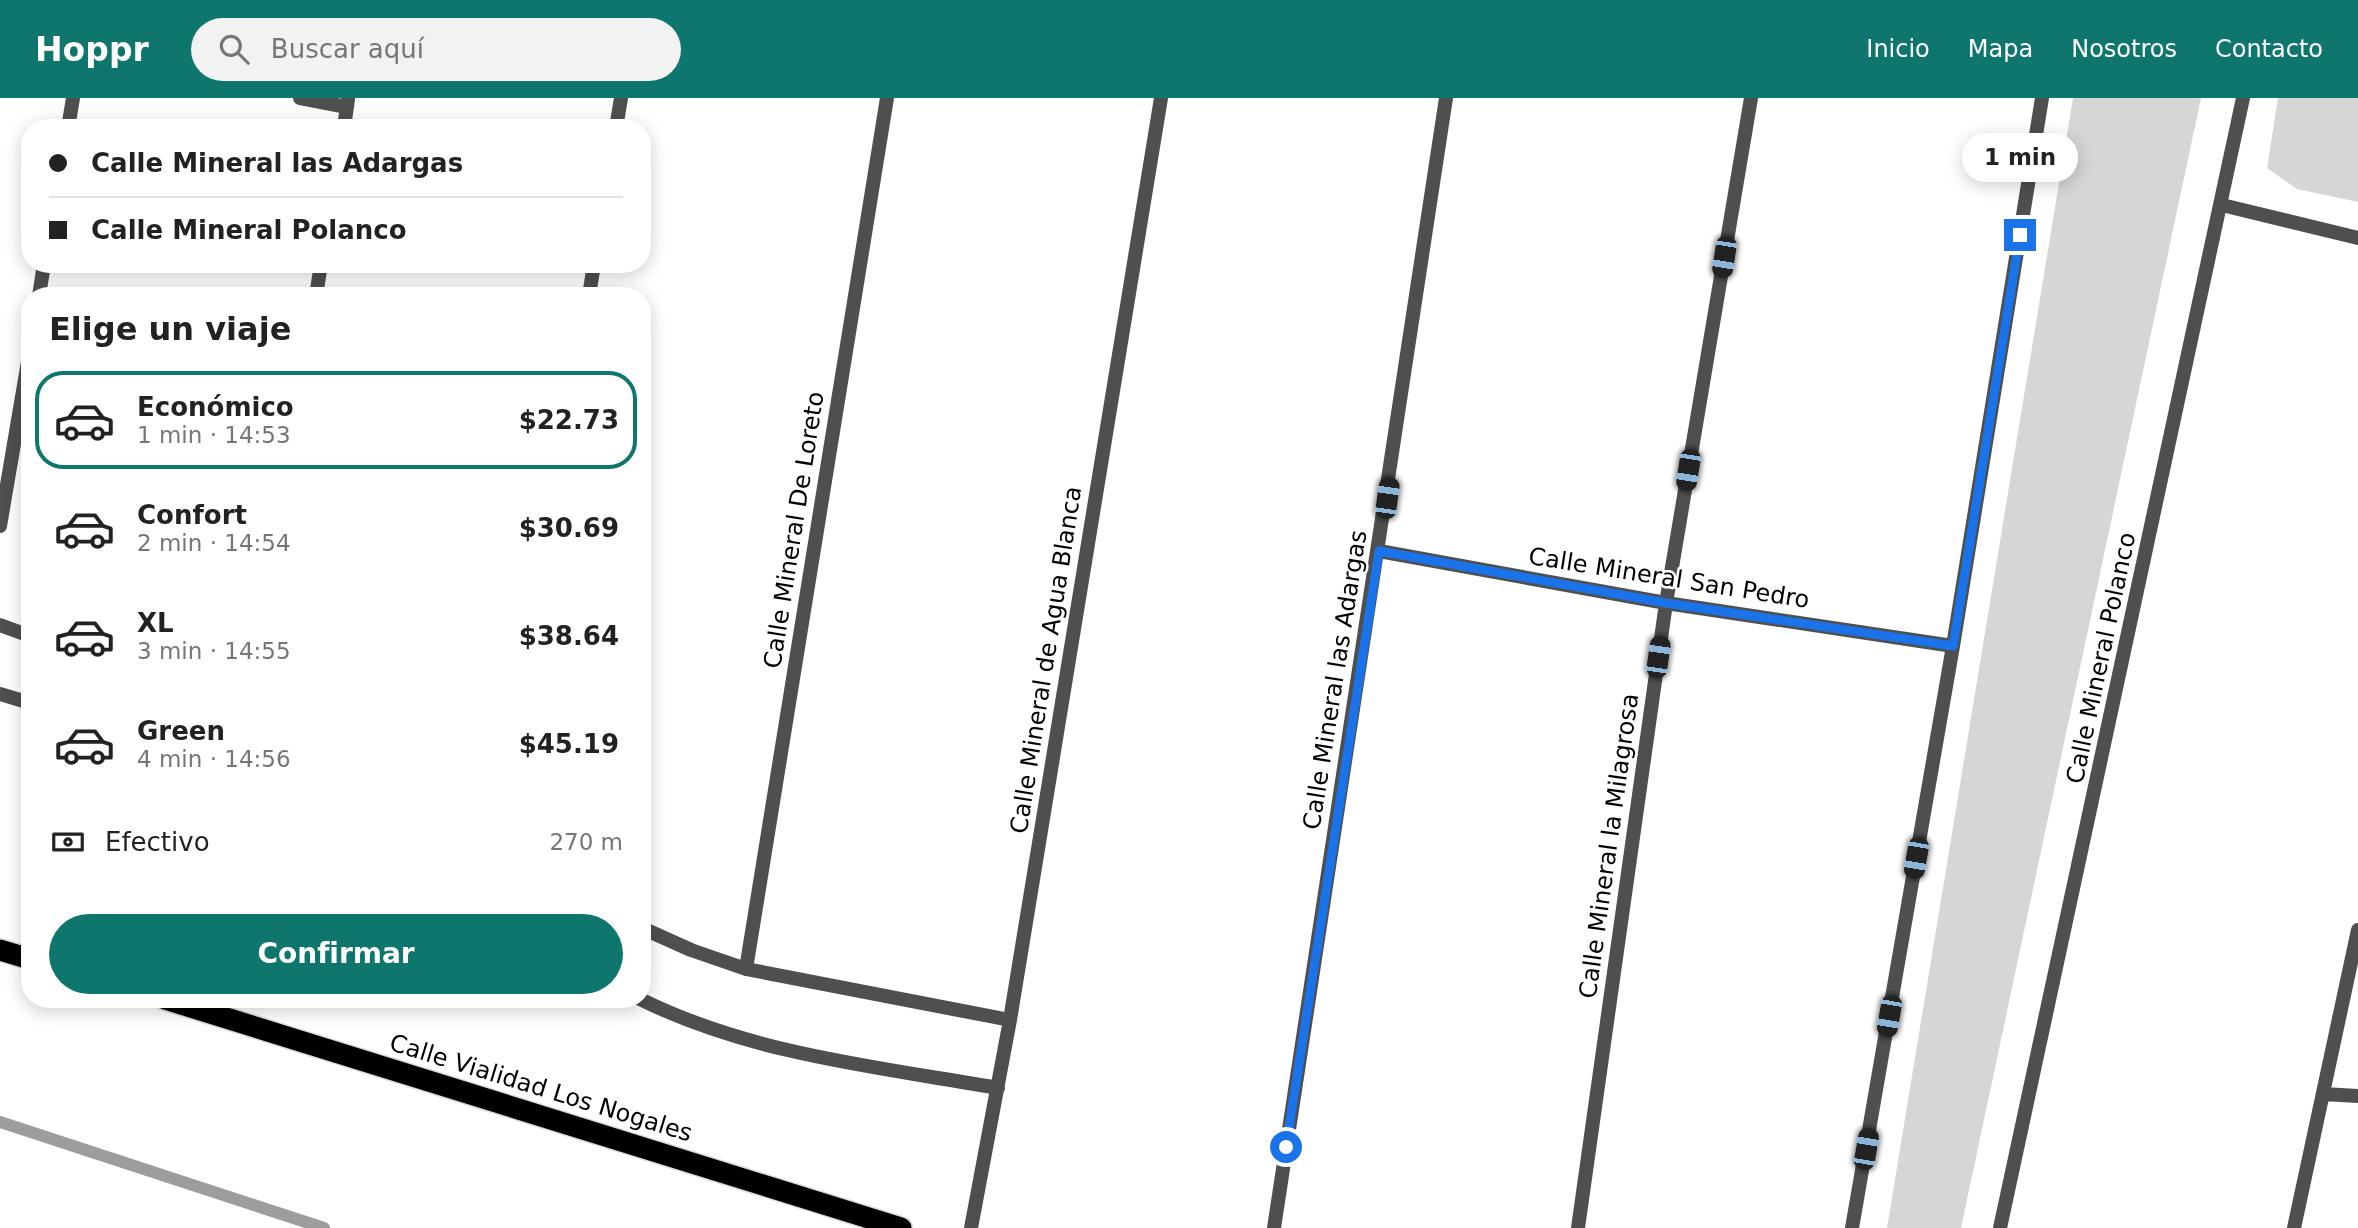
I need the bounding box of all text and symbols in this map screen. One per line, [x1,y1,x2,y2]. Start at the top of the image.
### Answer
search box [191,18,681,81]
text: Hoppr [35,30,149,69]
icon: search [215,30,253,68]
text: Buscar aquí [271,34,424,64]
text: Inicio [1866,35,1930,63]
text: Mapa [1968,35,2033,63]
text: Nosotros [2071,35,2177,63]
text: Contacto [2215,35,2323,63]
callout: 1 min [1962,134,2078,183]
text: 1 min [1984,144,2056,170]
text: Calle Mineral las Adargas [91,148,463,178]
text: Calle Mineral Polanco [91,215,407,245]
route end [2004,219,2036,251]
car [1711,235,1738,279]
text: Elige un viaje [49,310,291,348]
icon: car [53,389,116,452]
street label: Calle Mineral De Loreto [758,389,830,671]
text: Económico [137,392,294,422]
text: $22.73 [519,405,619,435]
text: 1 min · 14:53 [137,422,291,448]
car [1675,448,1702,492]
car [1374,476,1401,520]
street label: Calle Mineral de Agua Blanca [1005,484,1087,836]
icon: car [53,497,116,560]
text: Confort [137,500,247,530]
text: $30.69 [519,513,619,543]
street label: Calle Mineral las Adargas [1297,528,1373,832]
text: 2 min · 14:54 [137,530,291,556]
street label: Calle Mineral Polanco [2061,530,2141,786]
street label: Calle Mineral San Pedro [1527,542,1811,614]
icon: car [53,605,116,668]
text: XL [137,608,174,638]
text: $38.64 [519,621,619,651]
car [1645,635,1672,679]
text: 3 min · 14:55 [137,638,291,664]
street label: Calle Mineral la Milagrosa [1574,692,1644,1000]
icon: car [53,713,116,776]
text: Green [137,716,225,746]
text: $45.19 [519,729,619,759]
text: 4 min · 14:56 [137,746,291,772]
icon: cash [49,823,87,861]
text: Efectivo [105,827,210,857]
text: 270 m [549,829,623,855]
car [1903,835,1930,881]
button: Confirmar [49,914,623,994]
car [1876,993,1903,1039]
street label: Calle Vialidad Los Nogales [386,1029,696,1147]
car [1853,1126,1880,1172]
route start [1270,1131,1302,1163]

